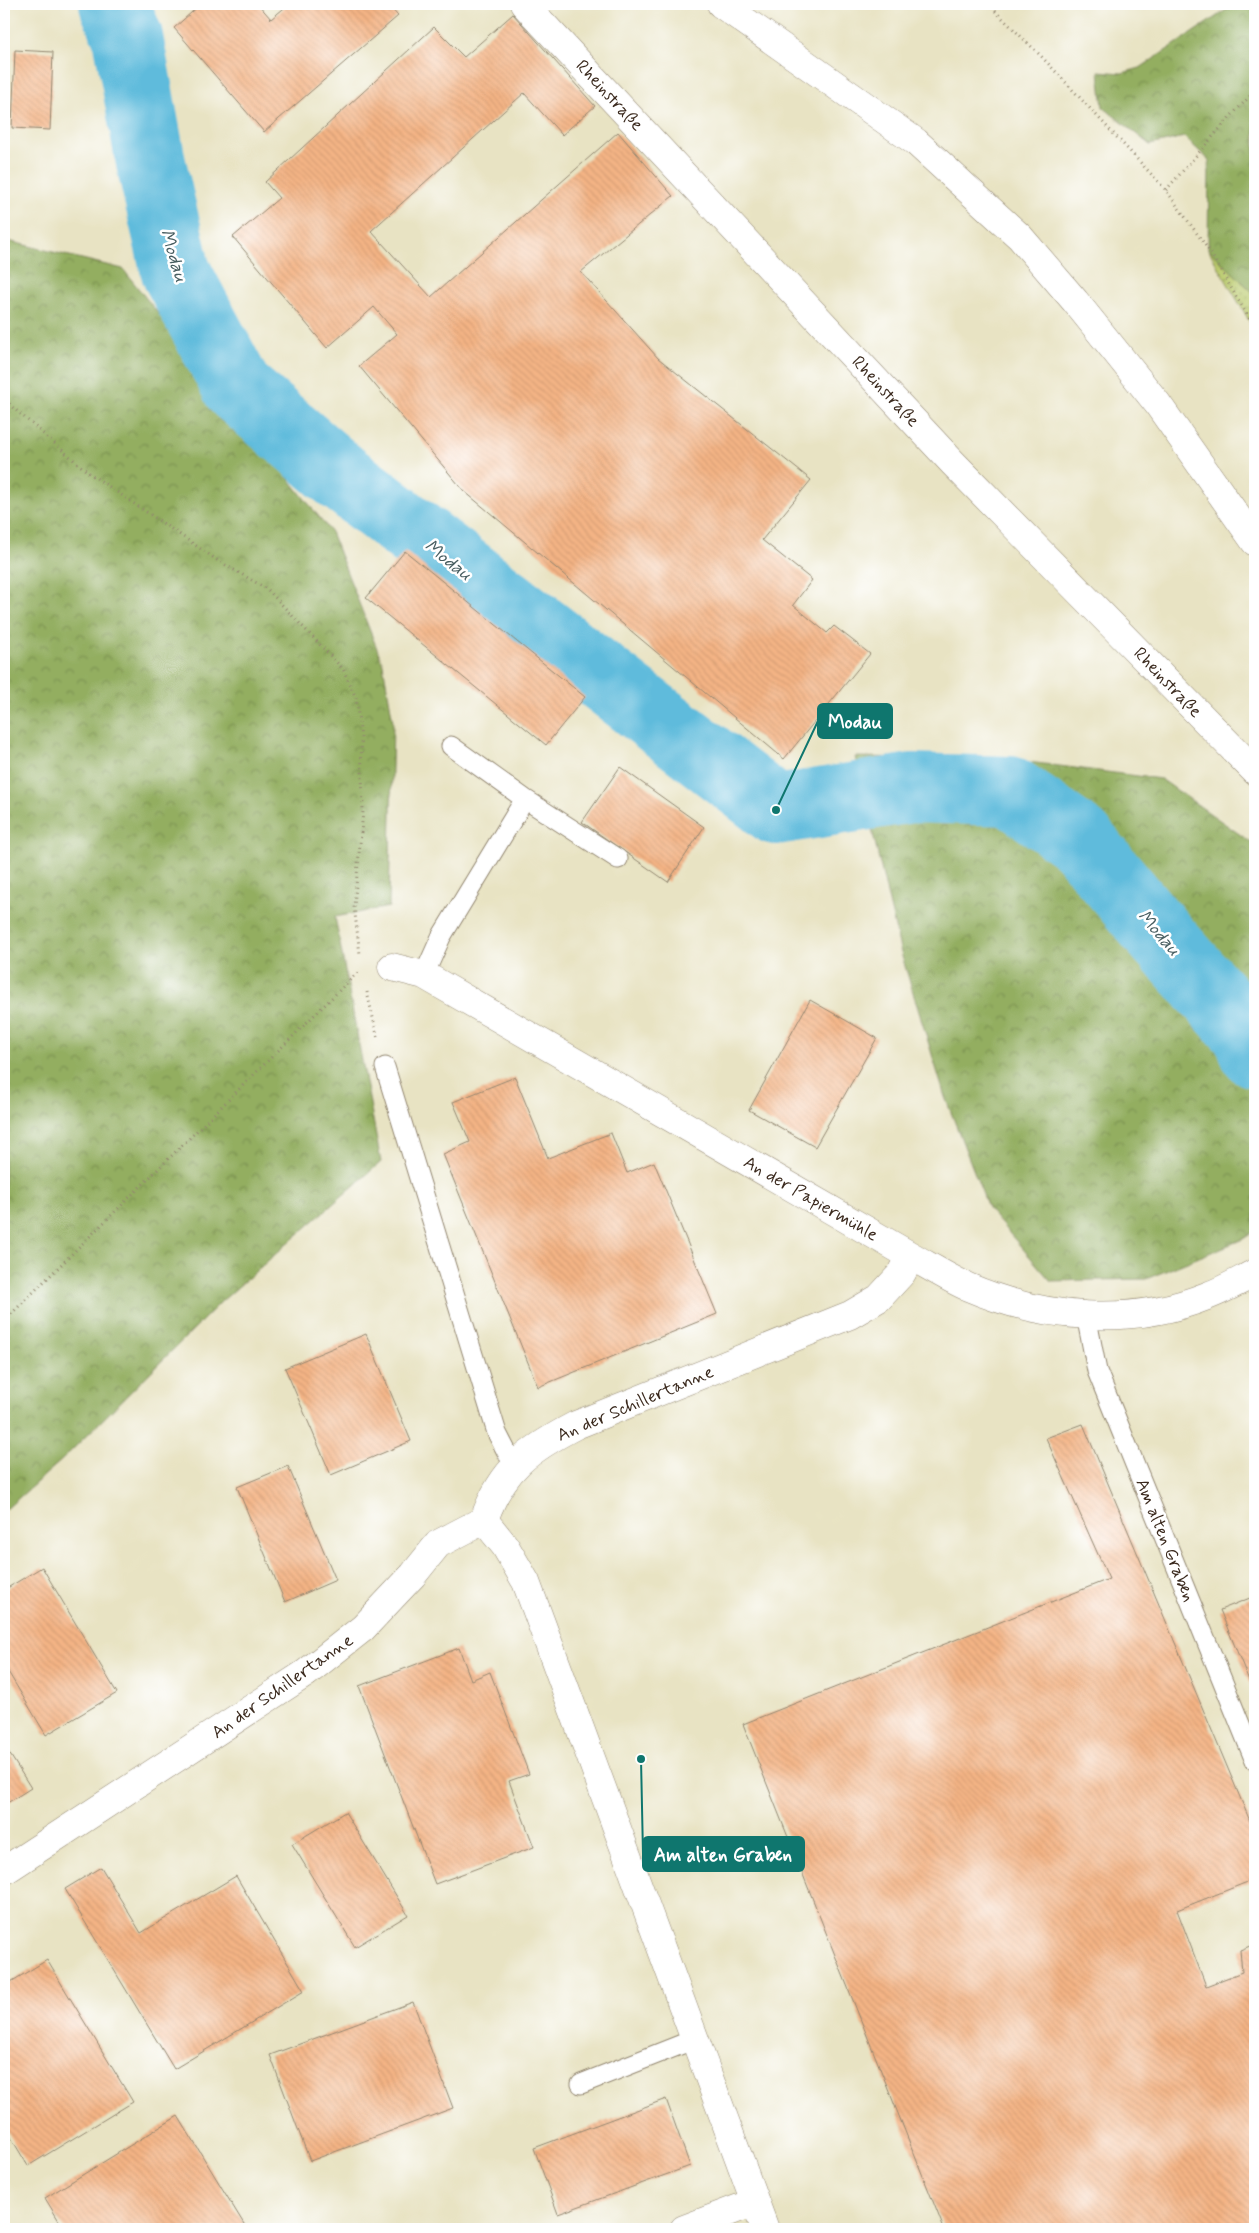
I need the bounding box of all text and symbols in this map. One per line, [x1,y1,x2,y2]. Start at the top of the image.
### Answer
street label: Rheinstraße [570,55,649,137]
water label: Modau [154,226,194,285]
street label: Rheinstraße [846,351,925,433]
water label: Modau [419,534,478,587]
street label: Rheinstraße [1128,642,1207,723]
callout: Modau [818,704,892,738]
text: Modau [828,710,883,735]
water label: Modau [1132,904,1186,962]
street label: An der Papiermühle [739,1151,882,1247]
street label: An der Schillertanne [553,1360,717,1448]
street label: Am alten Graben [1129,1475,1201,1606]
street label: An der Schillertanne [207,1629,358,1745]
callout: Am alten Graben [643,1837,804,1871]
text: Am alten Graben [654,1843,793,1868]

